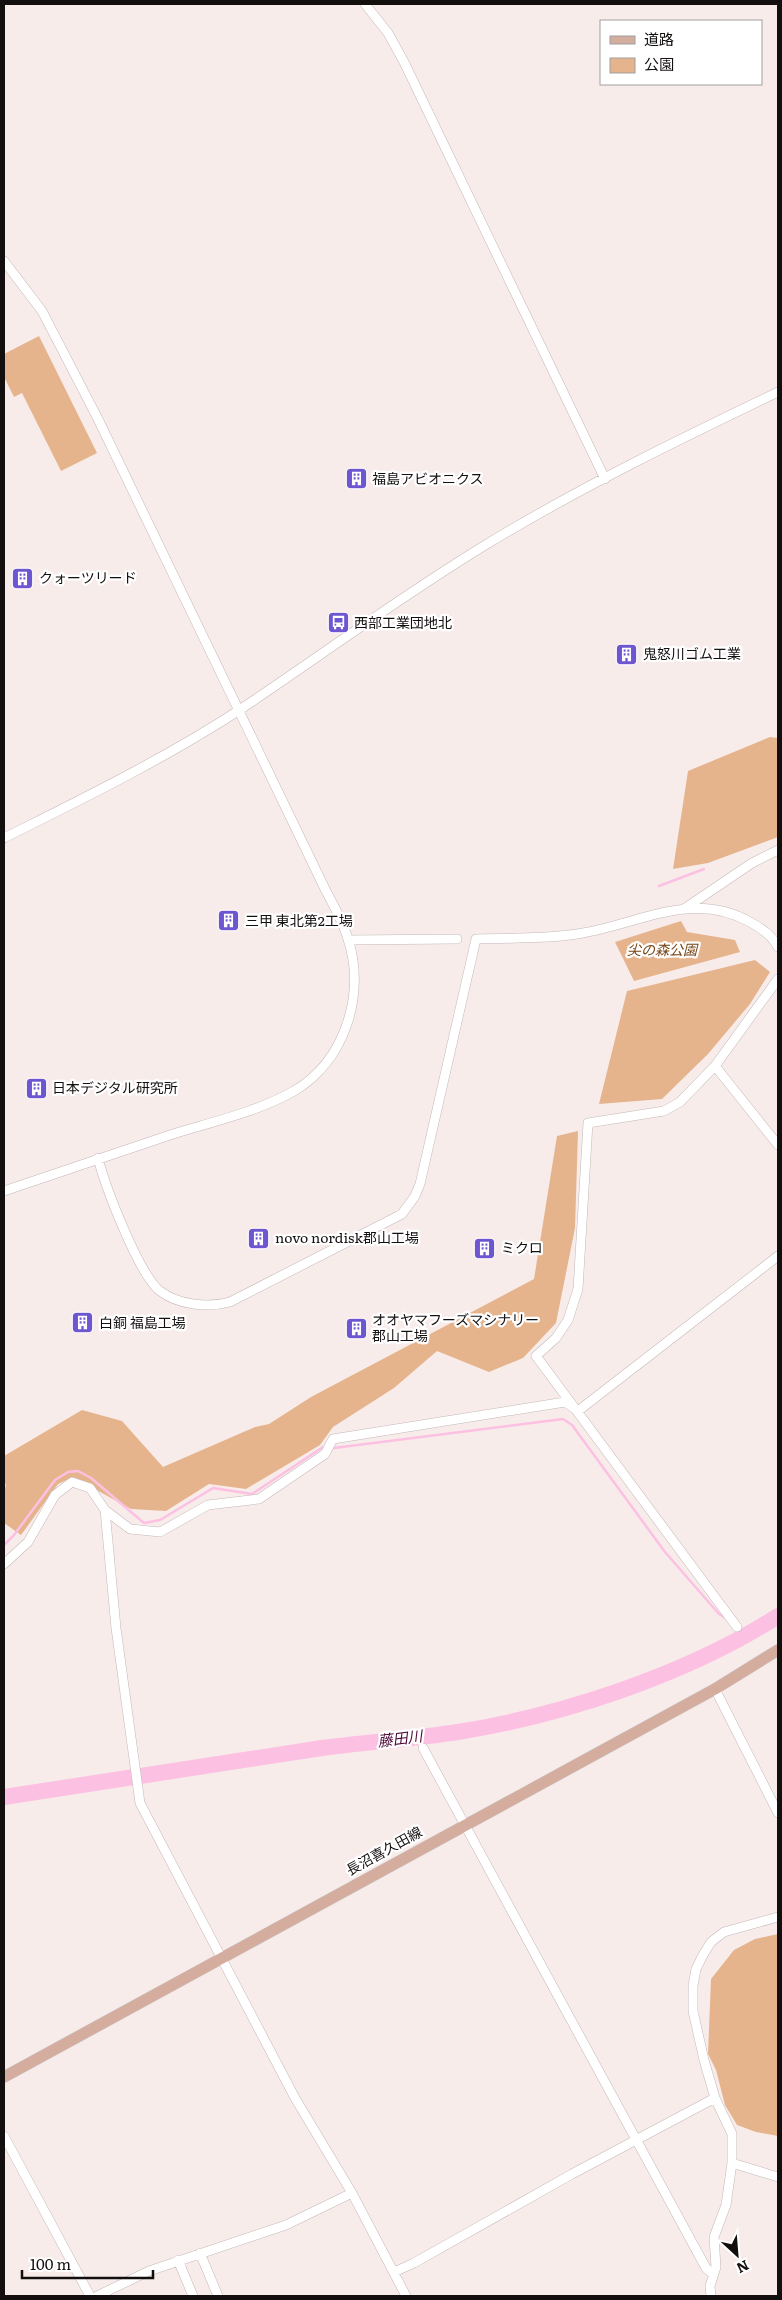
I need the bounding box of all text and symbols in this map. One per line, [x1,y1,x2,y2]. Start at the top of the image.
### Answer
legend [600,20,762,85]
text: 道路 [644,27,674,50]
text: 公園 [644,52,674,75]
building icon: 福島アビオニクス [344,467,368,491]
place label: 福島アビオニクス [372,468,484,488]
building icon: クォーツリード [11,566,35,590]
place label: クォーツリード [39,567,137,587]
bus stop icon: 西部工業団地北 [326,611,350,635]
place label: 西部工業団地北 [354,612,452,632]
building icon: 鬼怒川ゴム工業 [615,642,639,666]
place label: 鬼怒川ゴム工業 [643,643,741,663]
building icon: 三甲 東北第2工場 [217,909,241,933]
place label: 三甲 東北第2工場 [245,910,353,930]
park label: 尖の森公園 [627,939,699,959]
building icon: 日本デジタル研究所 [24,1076,48,1100]
place label: 日本デジタル研究所 [52,1077,178,1097]
building icon: novo nordisk郡山工場 [247,1226,271,1250]
place label: novo nordisk郡山工場 [275,1227,419,1247]
building icon: ミクロ [473,1236,497,1260]
place label: ミクロ [501,1237,543,1257]
place label: オオヤマフーズマシナリー 郡山工場 [372,1309,539,1345]
building icon: 白銅 福島工場 [71,1311,95,1335]
place label: 白銅 福島工場 [99,1312,186,1332]
building icon: オオヤマフーズマシナリー 郡山工場 [344,1316,368,1340]
water label: 藤田川 [376,1723,426,1752]
street label: 長沼喜久田線 [342,1821,425,1879]
north arrow [712,2230,762,2280]
scale bar [22,2248,154,2280]
text: 100 m [30,2252,71,2275]
text: N [733,2256,753,2279]

